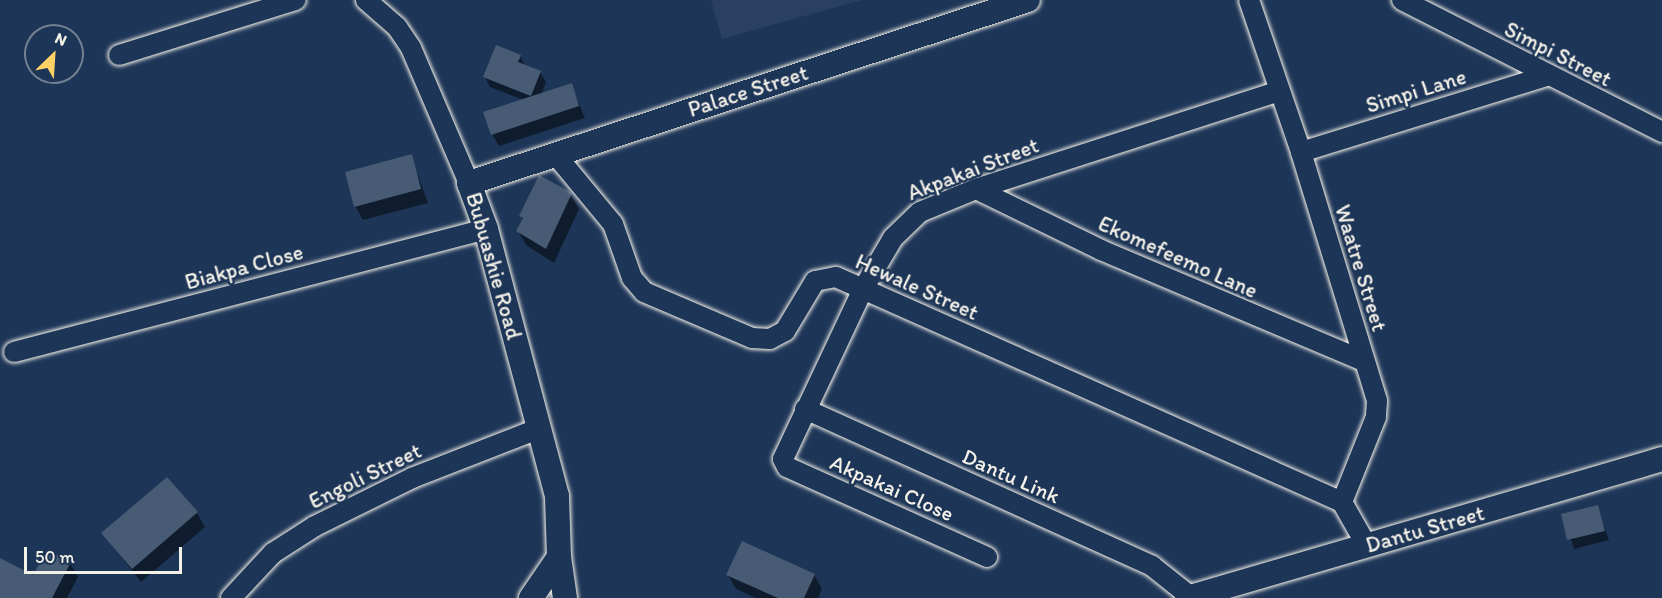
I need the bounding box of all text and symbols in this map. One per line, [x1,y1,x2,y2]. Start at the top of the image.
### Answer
street label: Simpi Street [1500,16,1616,92]
north arrow [24,24,84,84]
text: N [52,28,70,50]
street label: Palace Street [685,59,811,123]
street label: Simpi Lane [1363,63,1469,119]
street label: Akpakai Street [904,132,1042,206]
street label: Bubuashie Road [460,190,528,342]
street label: Waatre Street [1329,202,1393,334]
street label: Ekomefeemo Lane [1094,210,1262,304]
street label: Biakpa Close [182,239,306,295]
street label: Hewale Street [852,248,982,326]
street label: Engoli Street [304,437,426,515]
street label: Dantu Link [958,443,1064,509]
street label: Akpakai Close [826,449,958,527]
street label: Dantu Street [1363,500,1487,558]
scale bar [27,535,184,573]
text: 50 m [35,546,75,568]

